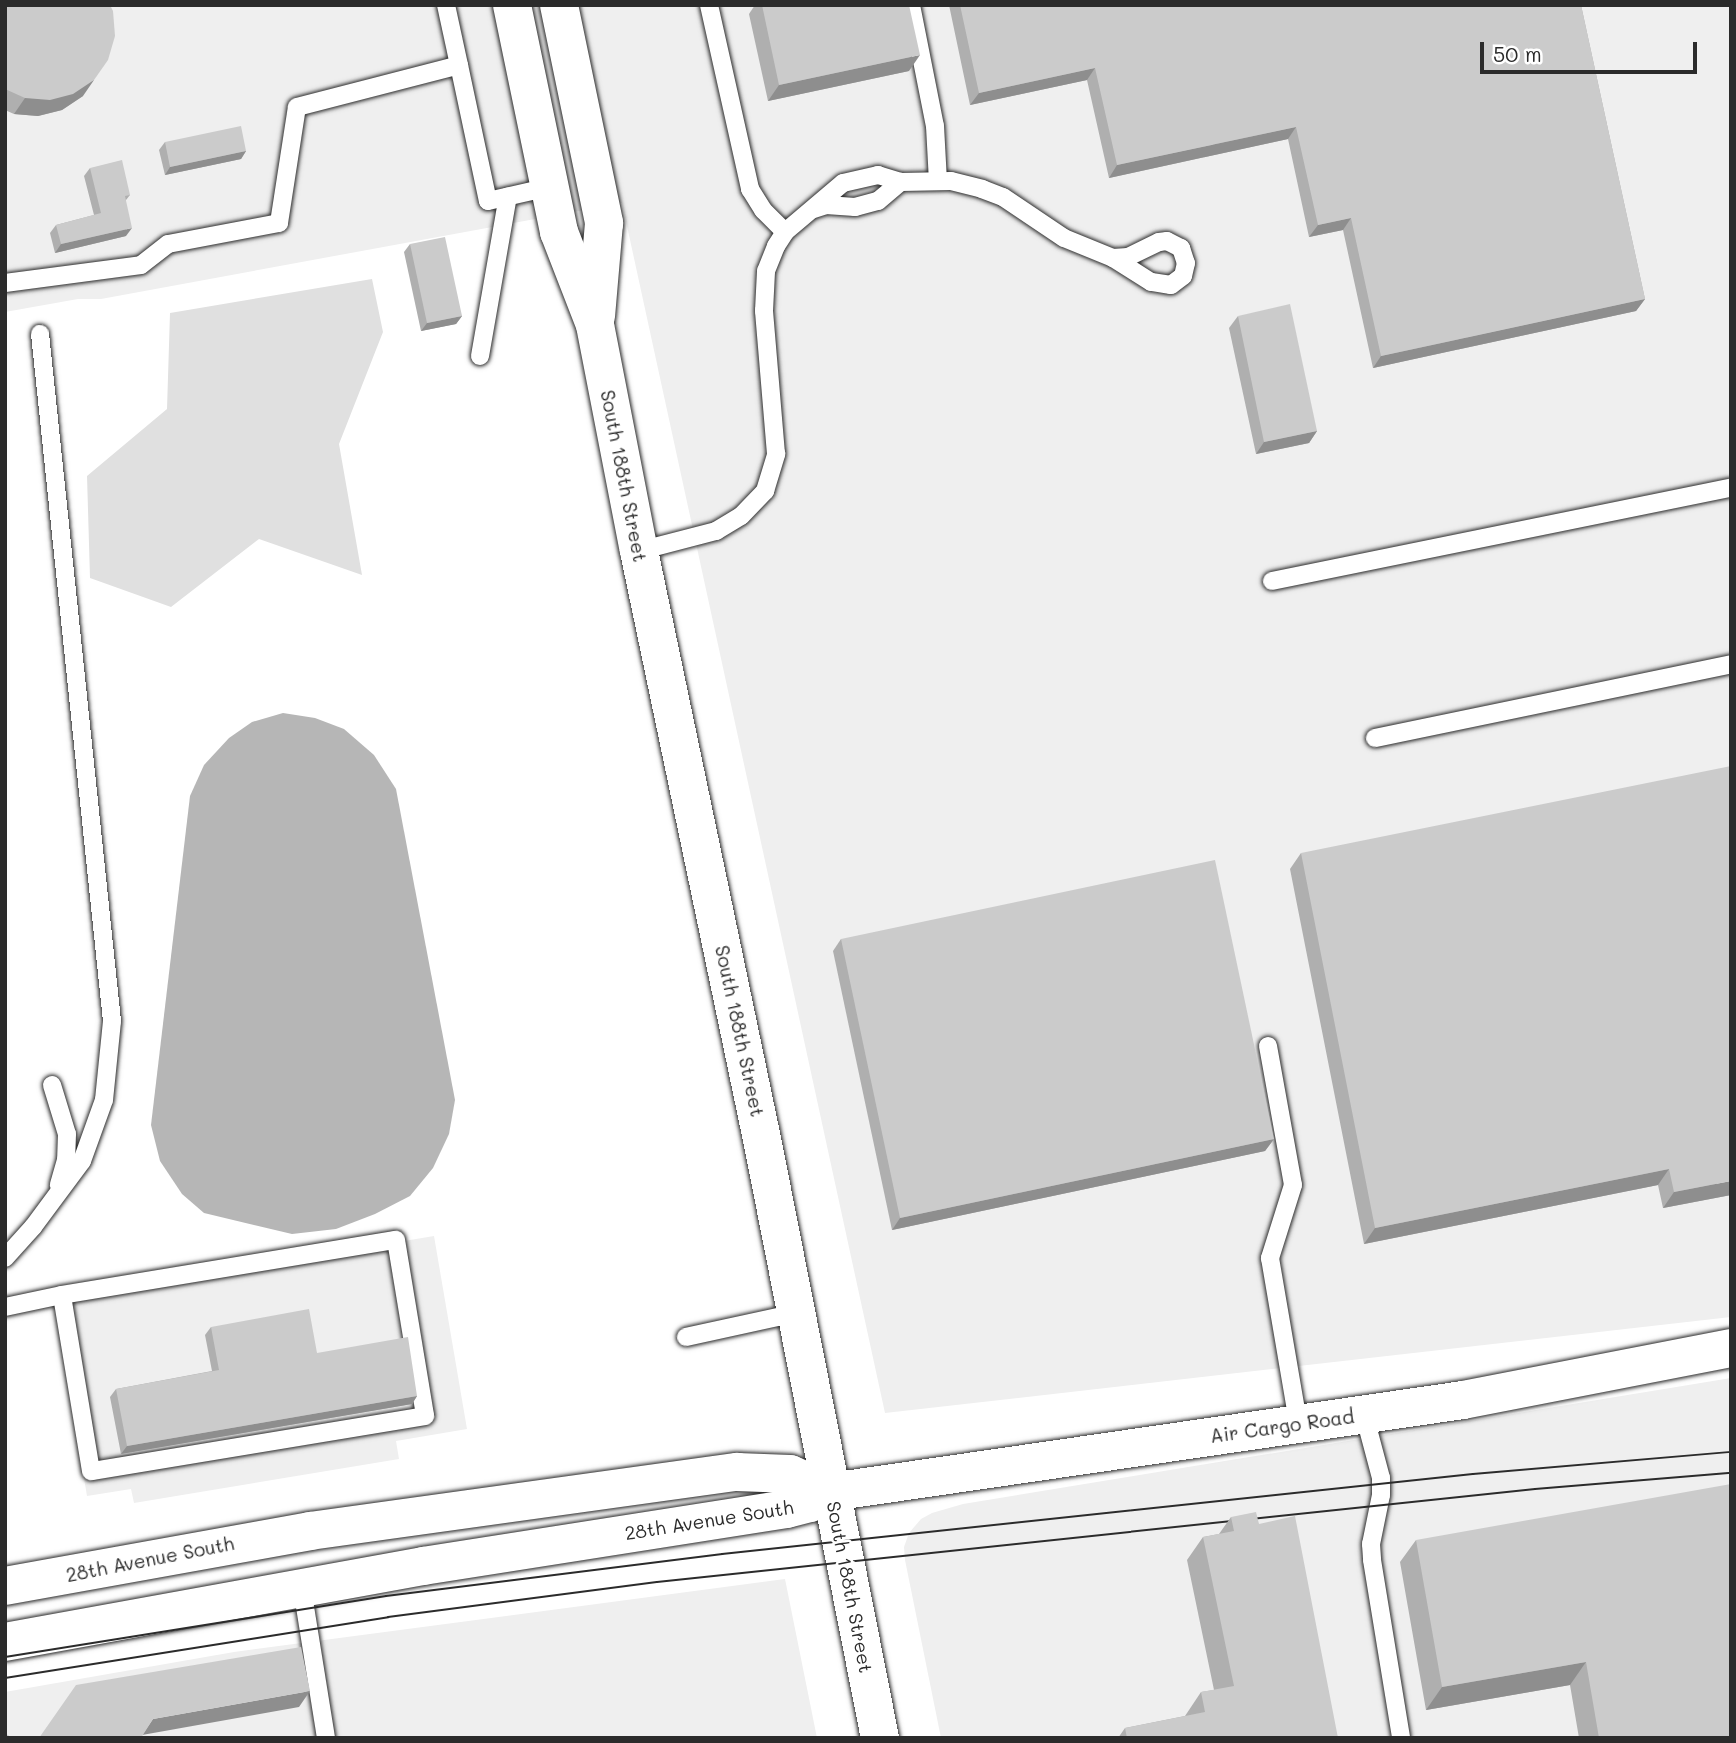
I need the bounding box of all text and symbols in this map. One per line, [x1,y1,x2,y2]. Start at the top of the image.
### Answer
scale bar [1484,28,1701,72]
text: 50 m [1493,40,1542,67]
street label: South 188th Street [596,388,652,564]
street label: South 188th Street [711,943,769,1119]
street label: Air Cargo Road [1209,1405,1355,1447]
street label: 28th Avenue South [623,1495,795,1545]
street label: South 188th Street [822,1499,878,1675]
street label: 28th Avenue South [64,1532,236,1586]

